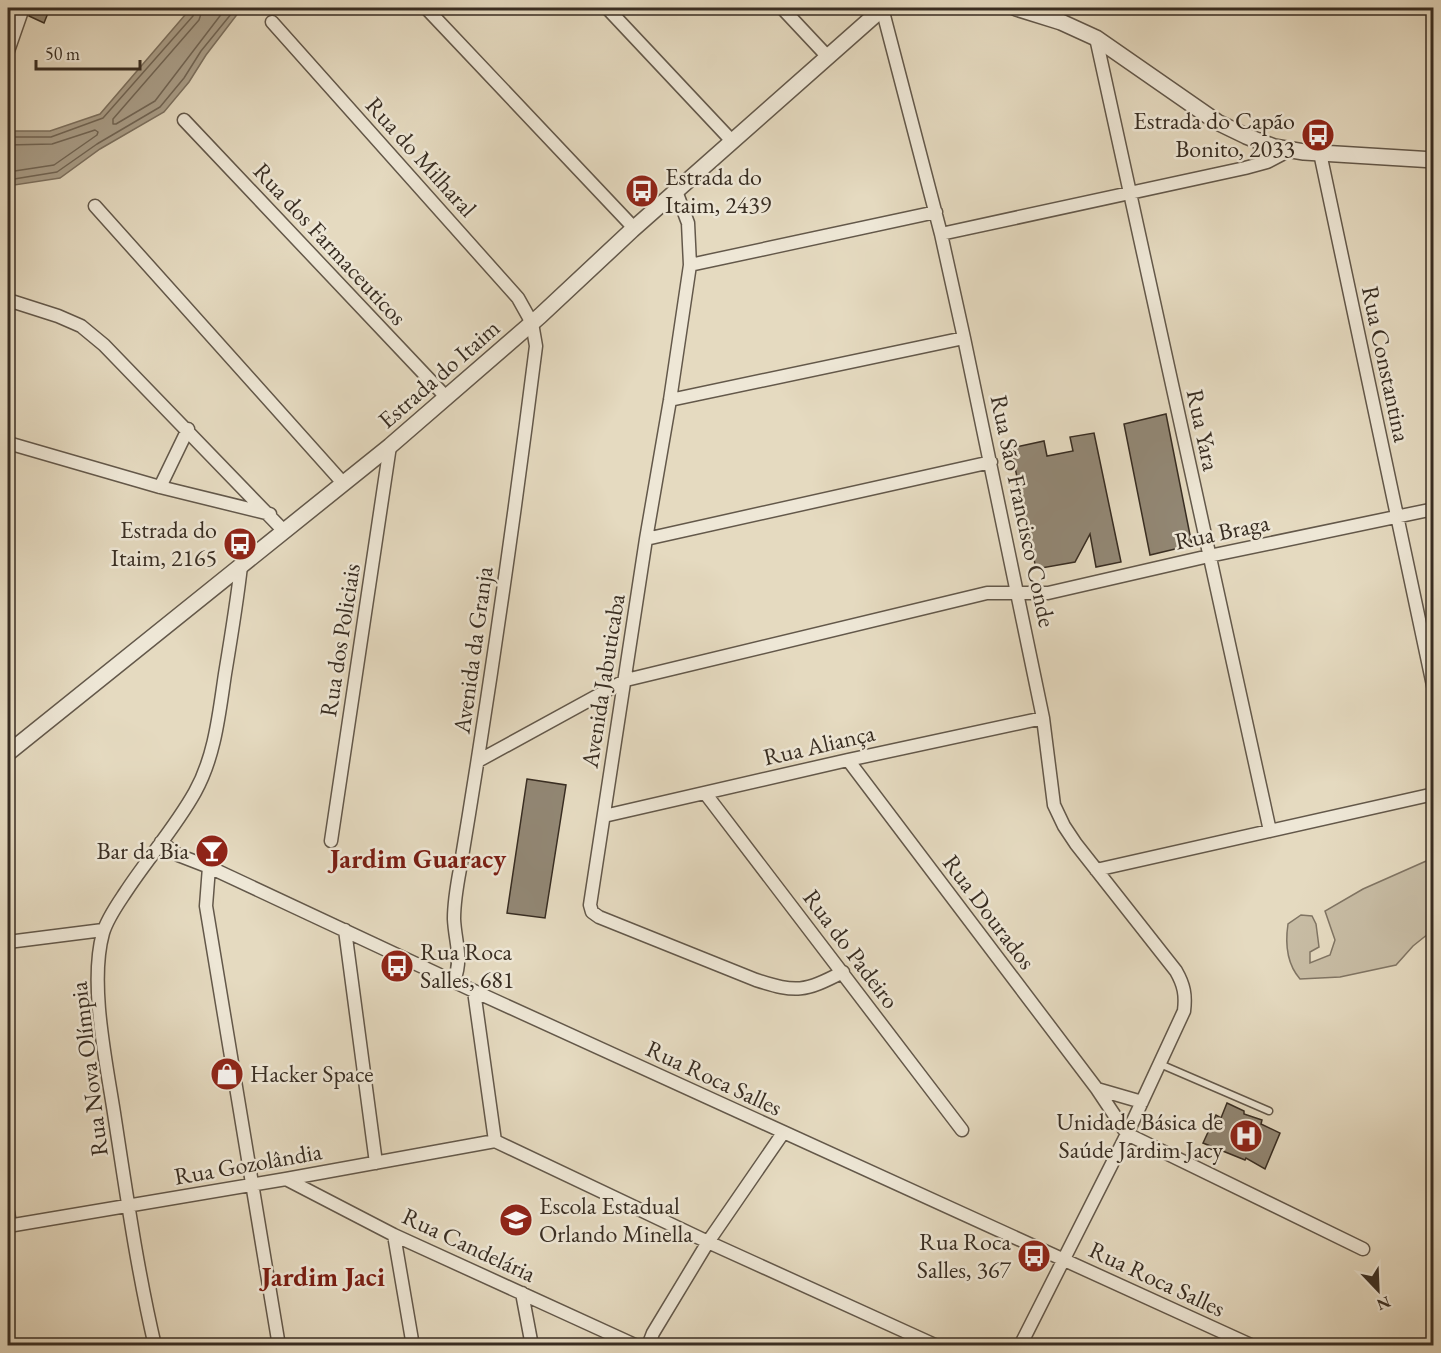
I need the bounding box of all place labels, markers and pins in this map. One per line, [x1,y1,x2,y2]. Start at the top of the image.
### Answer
place label: Estrada do Capão Bonito, 2033 [1133,105,1295,164]
bus stop icon: Estrada do Capão Bonito, 2033 [1300,117,1336,153]
place label: Estrada do Itaim, 2439 [665,161,772,220]
bus stop icon: Estrada do Itaim, 2439 [624,173,660,209]
place label: Estrada do Itaim, 2165 [111,514,217,573]
bus stop icon: Estrada do Itaim, 2165 [222,526,258,562]
bar icon: Bar da Bia [194,833,230,869]
place label: Bar da Bia [96,835,189,866]
place label: Rua Roca Salles, 681 [420,936,514,995]
bus stop icon: Rua Roca Salles, 681 [379,948,415,984]
shop icon: Hacker Space [209,1056,245,1092]
place label: Hacker Space [250,1058,374,1089]
place label: Unidade Básica de Saúde Jardim Jacy [1056,1106,1223,1165]
hospital icon: Unidade Básica de Saúde Jardim Jacy [1228,1118,1264,1154]
place label: Escola Estadual Orlando Minella [539,1190,693,1249]
school or university icon: Escola Estadual Orlando Minella [498,1202,534,1238]
place label: Rua Roca Salles, 367 [917,1226,1011,1285]
bus stop icon: Rua Roca Salles, 367 [1016,1238,1052,1274]

